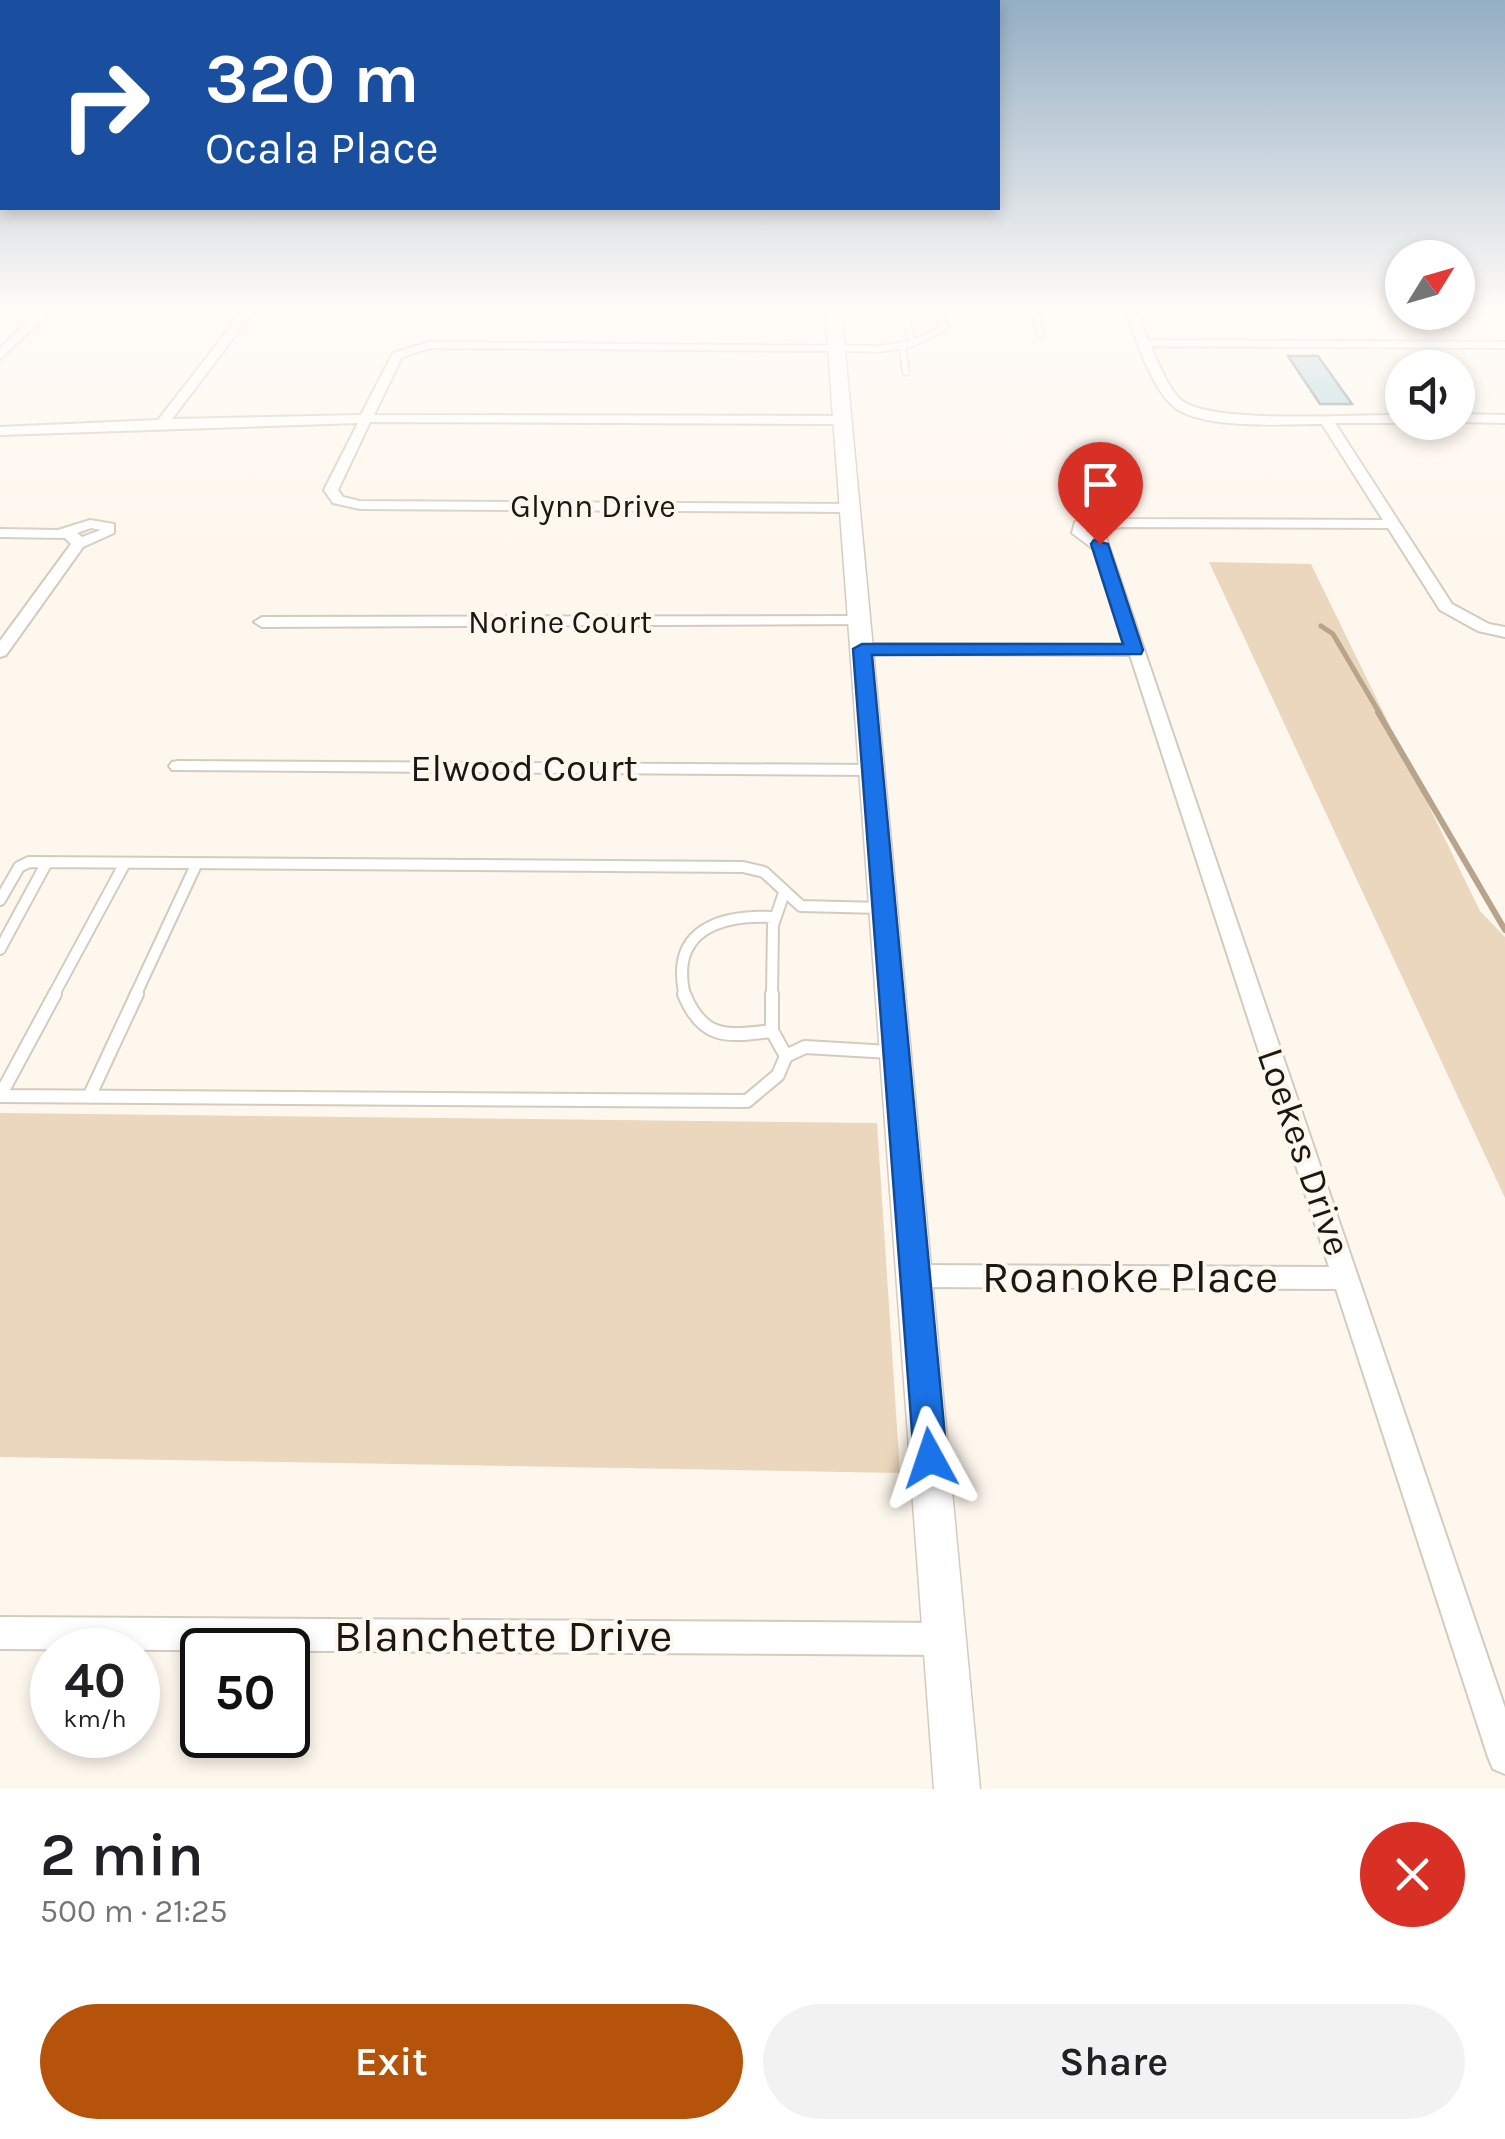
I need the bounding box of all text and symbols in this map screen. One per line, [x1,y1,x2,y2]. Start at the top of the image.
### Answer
text: 320 m [205,38,419,120]
icon: right [40,40,170,170]
text: Ocala Place [205,122,439,174]
north arrow [1385,240,1475,330]
map controls [1385,240,1475,440]
button: sound [1385,350,1475,440]
pin [1058,442,1143,545]
icon: arrive [1073,457,1128,512]
street label: Glynn Drive [510,488,676,525]
street label: Norine Court [468,604,652,641]
street label: Elwood Court [410,746,638,791]
street label: Loekes Drive [1247,1042,1361,1262]
street label: Roanoke Place [982,1251,1278,1303]
position arrow [878,1406,982,1510]
street label: Blanchette Drive [334,1610,672,1662]
speed limit sign: 50 [180,1628,310,1758]
text: 40 [64,1651,126,1710]
text: km/h [63,1704,127,1733]
text: 2 min [40,1820,204,1890]
button: close [1360,1822,1465,1927]
text: 500 m · 21:25 [40,1893,228,1930]
button: Exit [40,2004,743,2119]
button: Share [763,2004,1465,2119]

